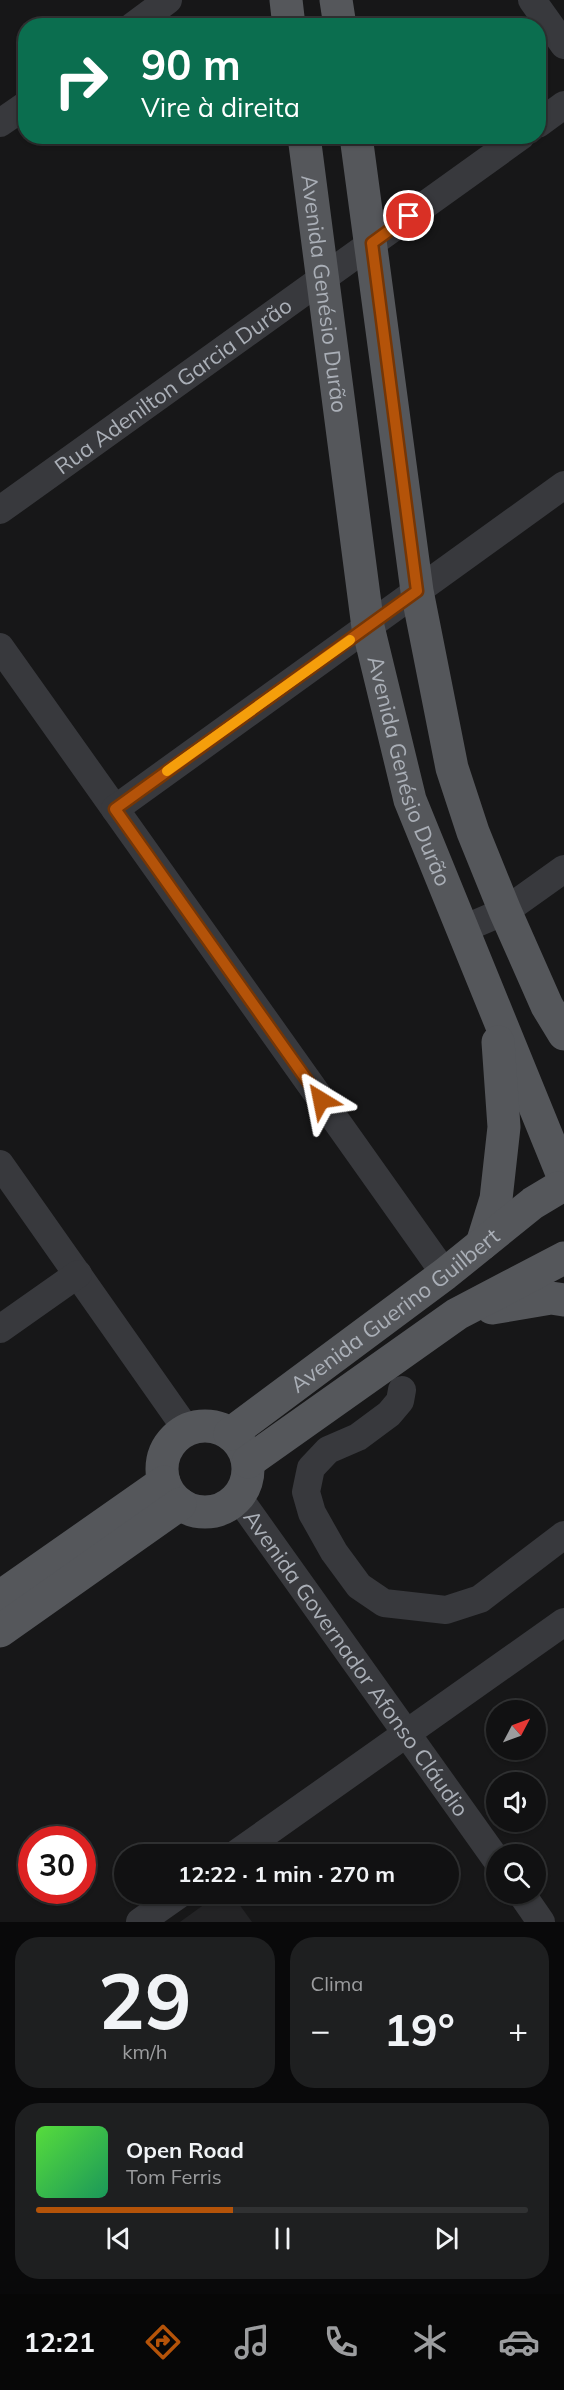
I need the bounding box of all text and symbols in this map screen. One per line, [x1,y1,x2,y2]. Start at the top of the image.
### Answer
text: 90 m [141,38,241,91]
icon: right [42,42,120,120]
text: Vire à direita [141,90,300,124]
street label: Avenida Genésio Durão [295,173,354,414]
pin [383,190,434,241]
icon: arrive [392,199,425,232]
street label: Rua Adenilton Garcia Durão [49,291,297,480]
street label: Avenida Genésio Durão [361,653,458,890]
position arrow [289,1068,353,1132]
street label: Avenida Guerino Guilbert [284,1222,505,1398]
street label: Avenida Governador Afonso Cláudio [238,1504,475,1822]
north arrow [486,1700,546,1760]
map controls [486,1700,546,1904]
button: sound [486,1772,546,1832]
speed limit sign: 30 [18,1826,96,1904]
button: search [486,1844,546,1904]
text: 12:22 · 1 min · 270 m [178,1860,395,1888]
text: 29 [98,1951,192,2049]
text: Clima [311,1971,363,1996]
text: 19° [384,2001,455,2057]
text: − [311,2009,330,2050]
text: + [508,2009,528,2050]
text: km/h [122,2039,167,2064]
text: Open Road [126,2136,244,2164]
text: Tom Ferris [126,2164,222,2189]
icon: previous [102,2222,135,2255]
icon: pause [266,2222,299,2255]
icon: next [430,2222,463,2255]
icon: directions [142,2321,184,2363]
icon: music [231,2321,273,2363]
icon: phone [320,2321,362,2363]
icon: climate [409,2321,451,2363]
icon: car [498,2321,540,2363]
text: 12:21 [24,2325,95,2359]

